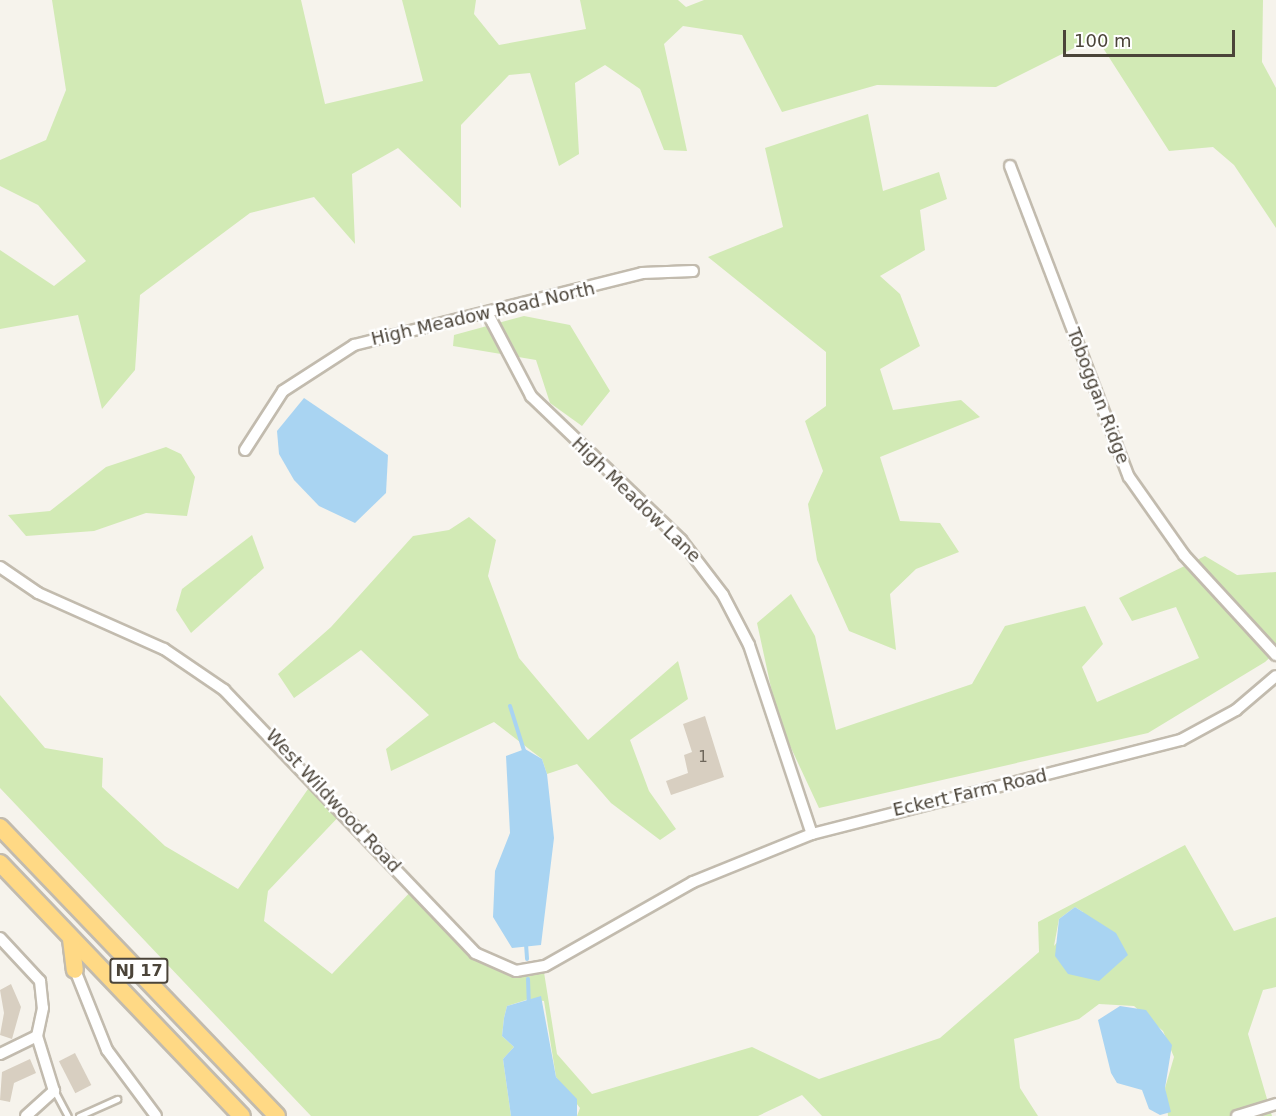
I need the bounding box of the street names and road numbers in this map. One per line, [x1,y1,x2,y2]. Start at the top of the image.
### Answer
street label: High Meadow Road North [369,278,597,350]
street label: Toboggan Ridge [1062,325,1134,467]
street label: High Meadow Lane [567,433,705,567]
street label: West Wildwood Road [261,725,405,877]
street label: Eckert Farm Road [891,765,1049,821]
road number: NJ 17 [109,958,169,984]

